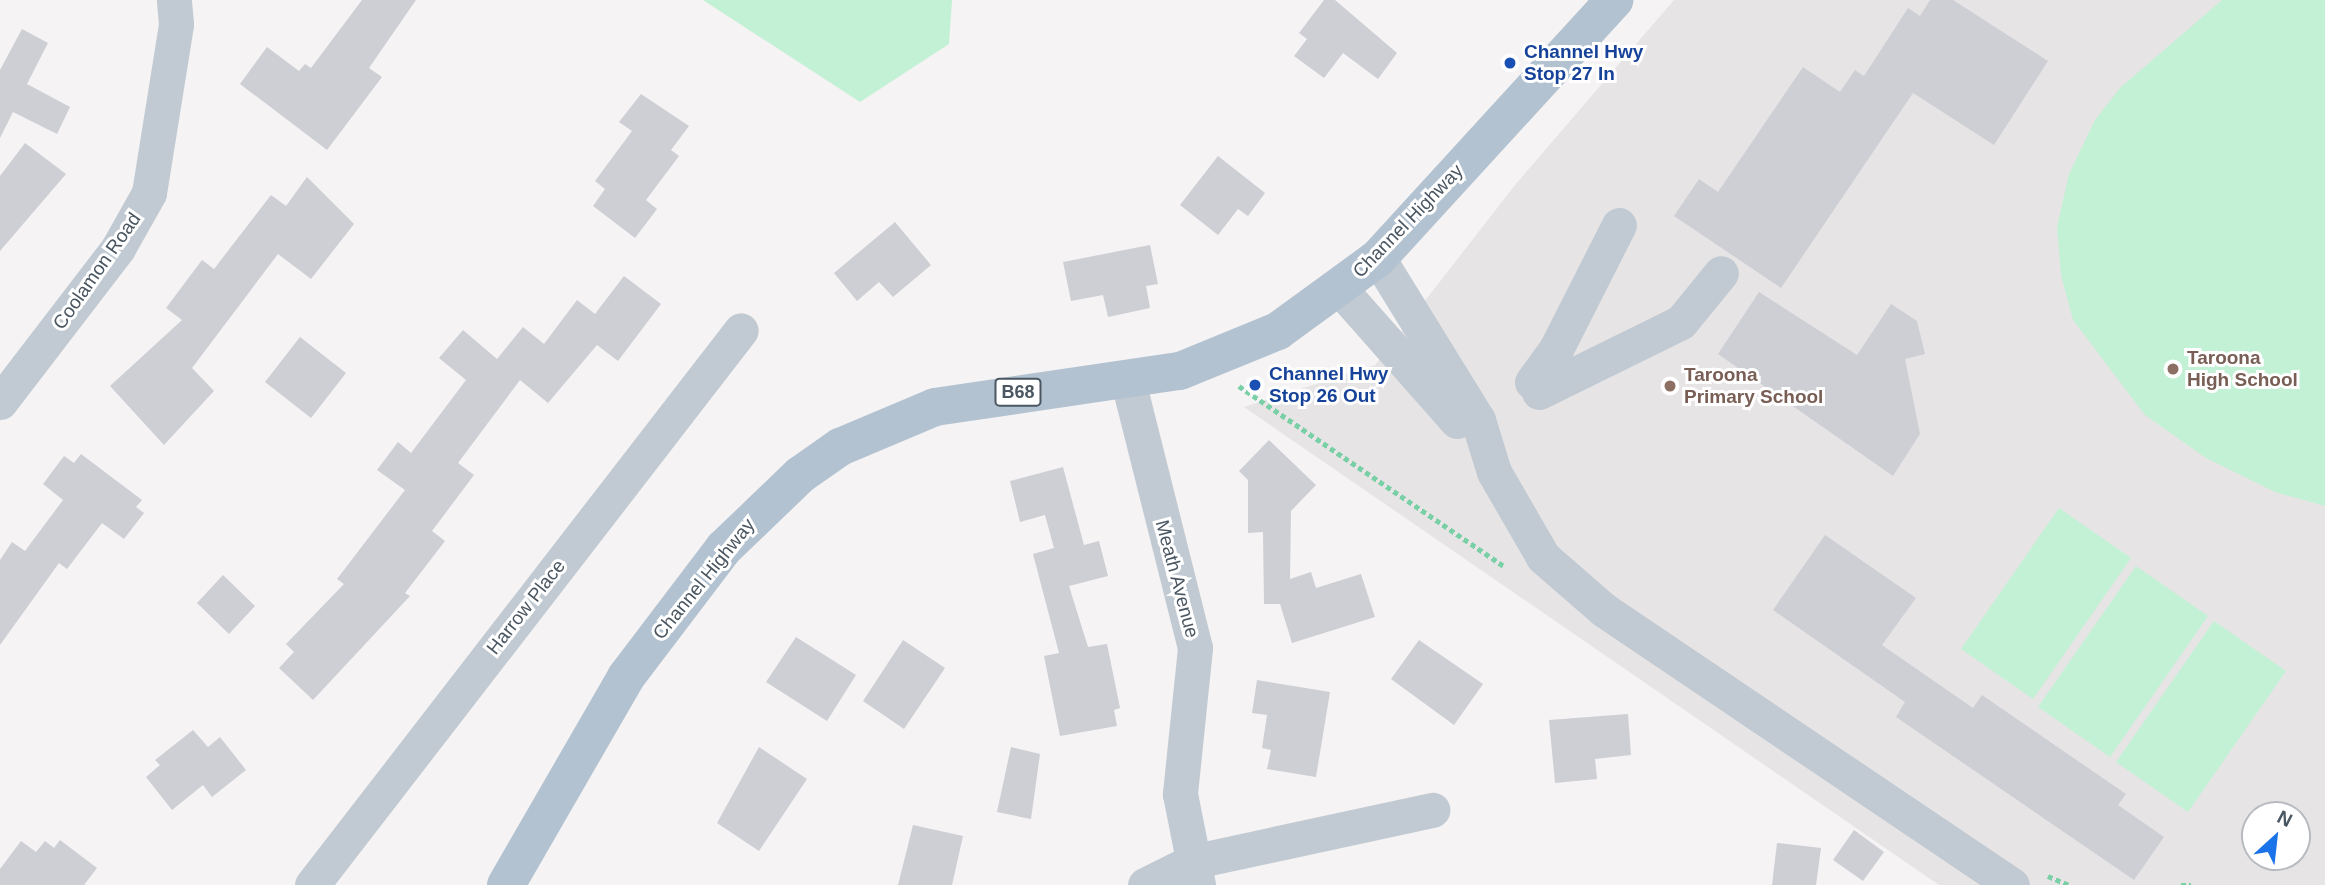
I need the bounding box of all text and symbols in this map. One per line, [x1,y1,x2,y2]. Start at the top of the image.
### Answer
place label: Channel Hwy Stop 27 In [1524,41,1643,85]
marker: Channel Hwy Stop 27 In [1502,55,1518,71]
street label: Channel Highway [1348,160,1468,282]
street label: Coolamon Road [48,208,146,334]
place label: Taroona High School [2187,347,2298,391]
marker: Taroona High School [2165,361,2181,377]
place label: Channel Hwy Stop 26 Out [1269,363,1388,407]
place label: Taroona Primary School [1684,364,1823,408]
marker: Channel Hwy Stop 26 Out [1247,377,1263,393]
road number: B68 [993,378,1042,406]
marker: Taroona Primary School [1662,378,1678,394]
street label: Channel Highway [648,514,760,644]
street label: Meath Avenue [1150,517,1204,641]
street label: Harrow Place [482,555,570,659]
north arrow [2241,801,2311,871]
text: N [2274,806,2296,831]

